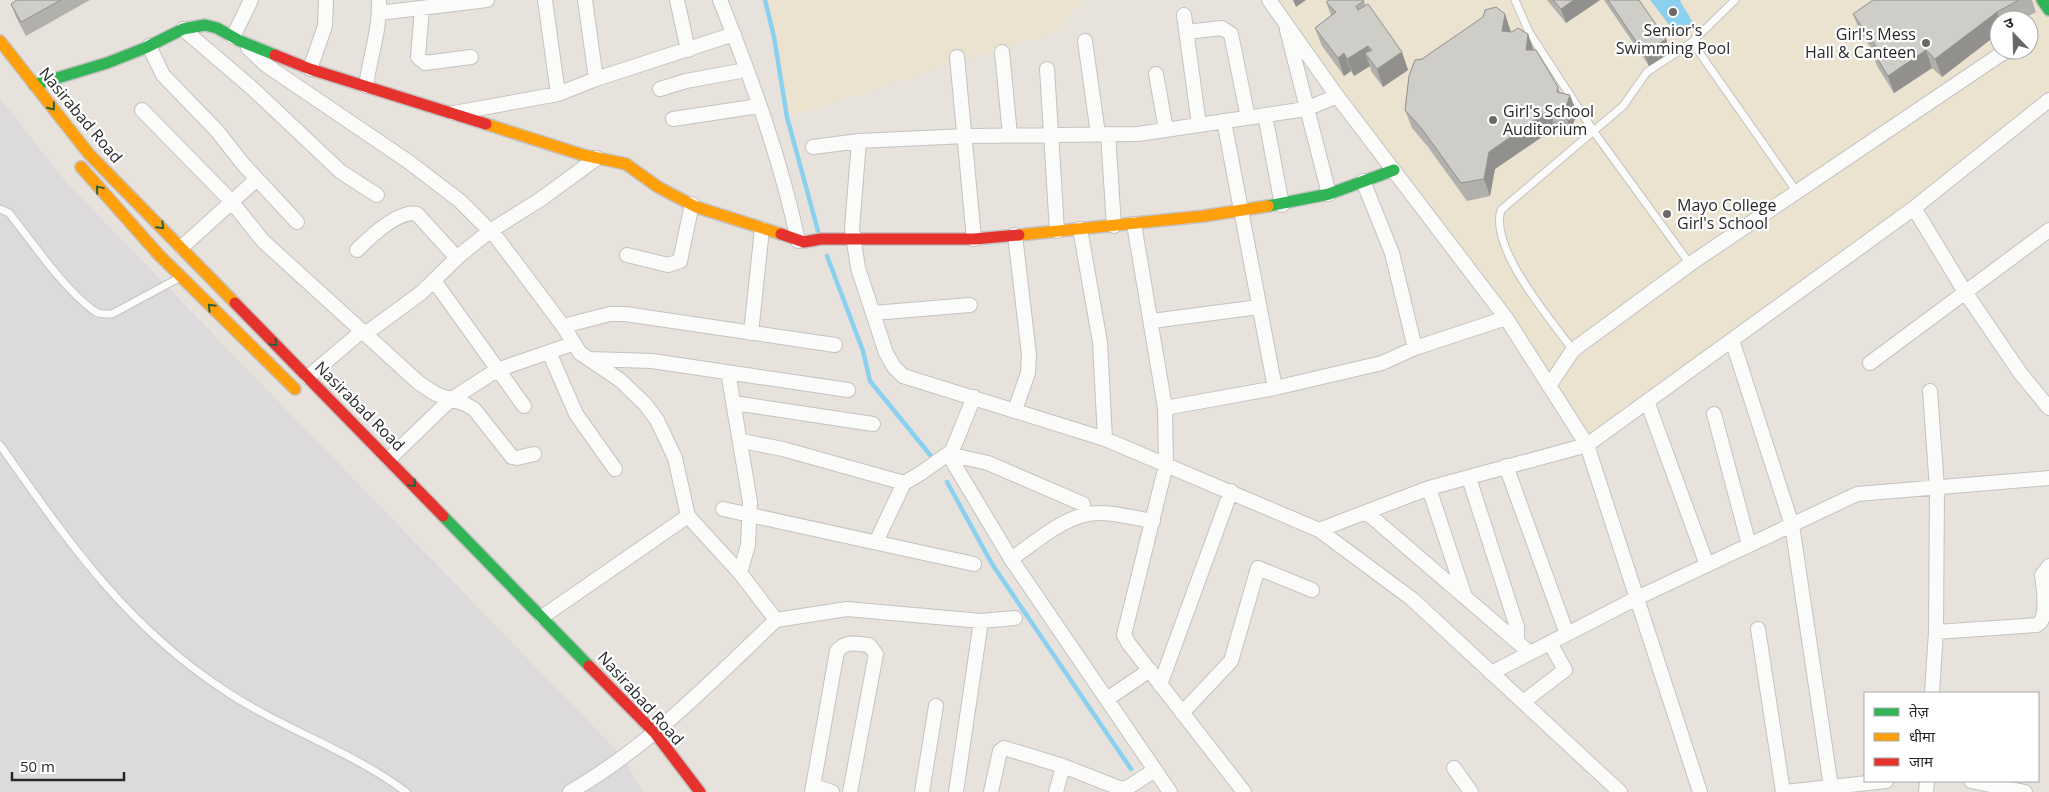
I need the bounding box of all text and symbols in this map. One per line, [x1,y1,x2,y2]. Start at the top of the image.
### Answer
marker: Senior's Swimming Pool [1667,6,1679,18]
north arrow [1989,10,2039,60]
text: उ [2001,12,2017,33]
place label: Senior's Swimming Pool [1616,19,1730,59]
place label: Girl's Mess Hall & Canteen [1805,23,1916,63]
marker: Girl's Mess Hall & Canteen [1920,37,1932,49]
street label: Nasirabad Road [34,62,128,168]
place label: Girl's School Auditorium [1503,100,1594,140]
one-way arrow [46,101,54,110]
marker: Girl's School Auditorium [1487,114,1499,126]
one-way arrow [96,186,105,195]
place label: Mayo College Girl's School [1677,194,1777,234]
marker: Mayo College Girl's School [1661,208,1673,220]
one-way arrow [155,221,164,230]
one-way arrow [208,303,217,312]
one-way arrow [269,337,278,346]
street label: Nasirabad Road [310,356,410,456]
one-way arrow [407,478,416,487]
street label: Nasirabad Road [593,646,689,750]
legend [1864,692,2039,782]
text: तेज़ [1909,701,1930,721]
text: धीमा [1909,726,1936,746]
scale bar [12,750,125,782]
text: जाम [1909,751,1934,771]
text: 50 m [20,756,55,776]

